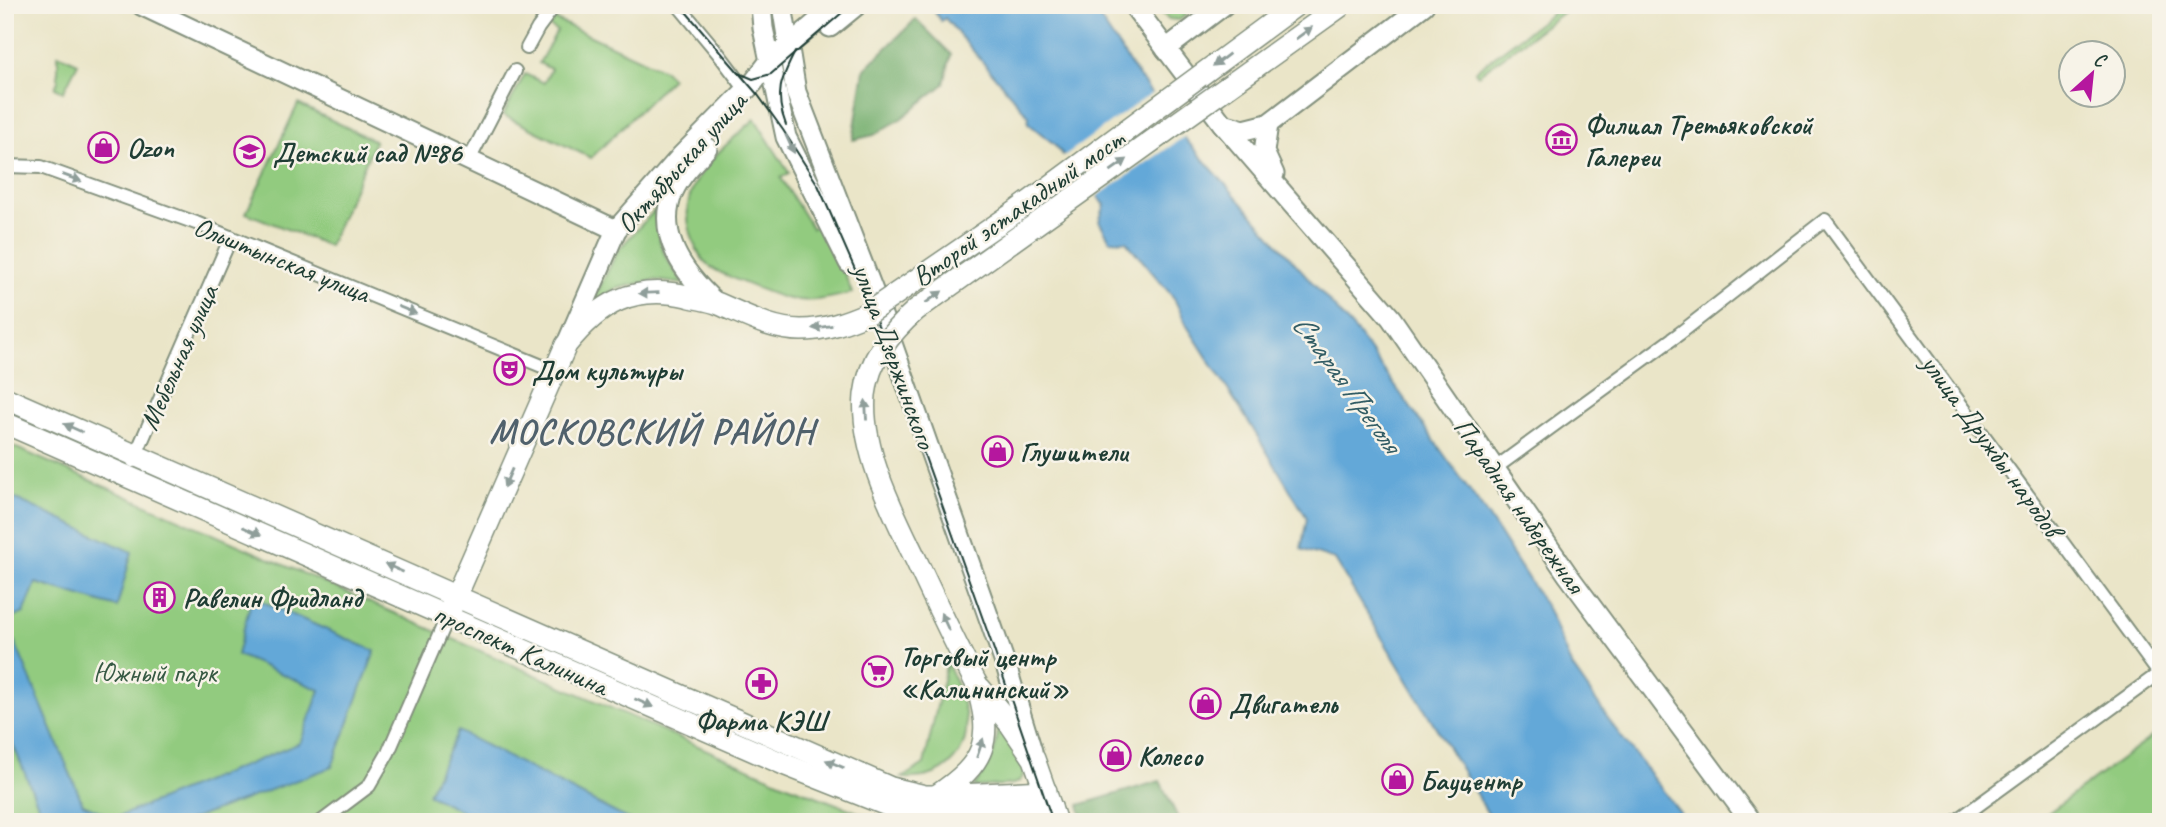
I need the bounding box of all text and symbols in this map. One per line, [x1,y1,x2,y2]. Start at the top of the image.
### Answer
one-way arrow [1295,26,1314,40]
north arrow [2058,38,2128,108]
text: С [2090,47,2111,74]
one-way arrow [1212,52,1230,66]
street label: Октябрьская улица [609,82,756,241]
place label: Филиал Третьяковской Галереи [1585,107,1814,174]
street label: Второй эстакадный мост [905,120,1133,294]
museum icon: Филиал Третьяковской Галереи [1545,123,1579,157]
shop icon: Ozon [87,130,121,164]
place label: Ozon [127,130,175,165]
one-way arrow [785,134,796,154]
school or university icon: Детский сад №86 [233,135,267,169]
place label: Детский сад №86 [273,135,463,170]
one-way arrow [1110,158,1128,172]
one-way arrow [61,173,82,184]
street label: Ольштынская улица [189,208,377,311]
street label: улица Дзержинского [844,257,945,455]
street label: Мебельная улица [131,278,227,435]
one-way arrow [638,288,660,299]
one-way arrow [925,290,943,304]
one-way arrow [396,305,417,316]
water label: Старая Преголя [1284,307,1413,463]
one-way arrow [811,322,833,333]
street label: улица Дружбы народов [1913,346,2073,549]
theatre icon: Дом культуры [492,353,526,387]
place label: Дом культуры [532,353,685,389]
one-way arrow [860,399,871,421]
district label: МОСКОВСКИЙ РАЙОН [489,409,820,454]
street label: Парадная набережная [1446,411,1594,602]
one-way arrow [63,422,83,434]
shop icon: Глушители [980,434,1014,468]
place label: Глушители [1020,434,1130,469]
one-way arrow [502,468,513,489]
one-way arrow [242,526,263,537]
one-way arrow [383,563,404,574]
building icon: Равелин Фридланд [143,580,177,614]
place label: Равелин Фридланд [183,580,365,615]
street label: проспект Калинина [428,595,616,704]
one-way arrow [939,612,951,632]
place label: Торговый центр «Калининский» [900,639,1069,706]
park label: Южный парк [93,655,219,690]
supermarket icon: Торговый центр «Калининский» [860,655,894,689]
pharmacy icon: Фарма КЭШ [744,666,778,700]
shop icon: Двигатель [1189,686,1223,720]
place label: Двигатель [1229,686,1339,721]
one-way arrow [634,698,655,709]
place label: Фарма КЭШ [695,703,831,738]
one-way arrow [975,738,986,759]
shop icon: Колесо [1098,738,1132,772]
place label: Колесо [1138,738,1205,773]
one-way arrow [825,758,846,769]
shop icon: Бауцентр [1380,763,1414,797]
place label: Бауцентр [1420,763,1524,799]

